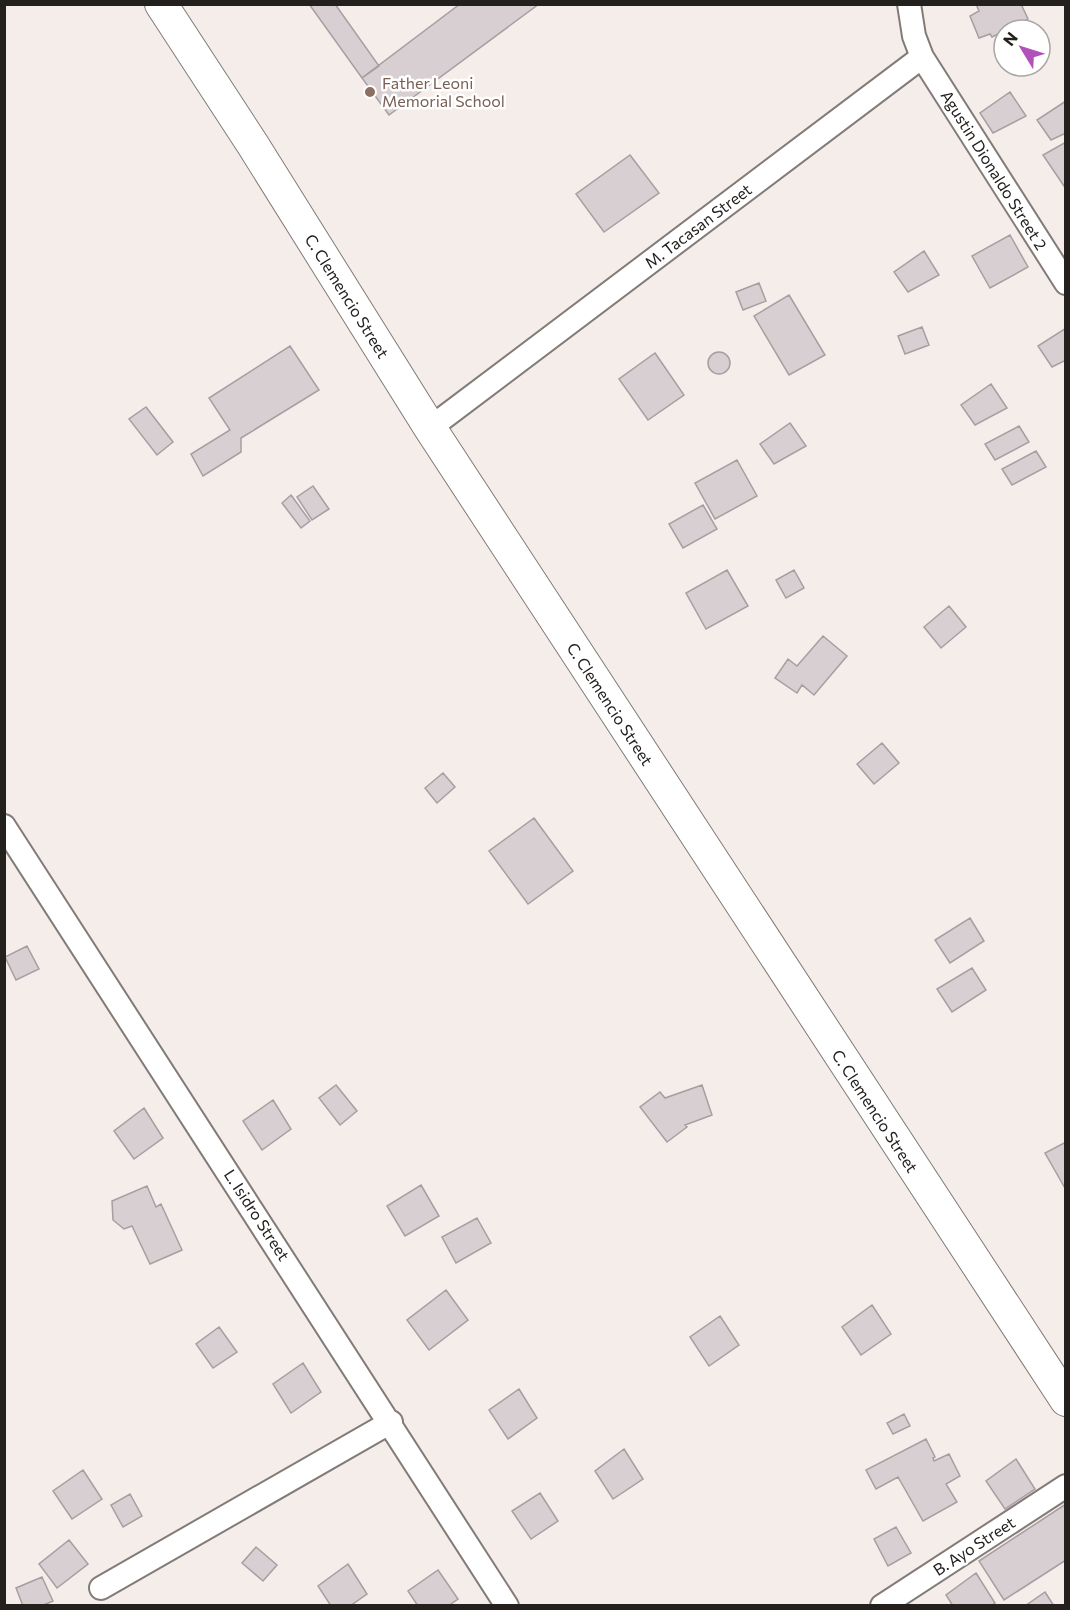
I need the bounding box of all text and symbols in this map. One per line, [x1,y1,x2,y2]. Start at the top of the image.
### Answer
north arrow [992,18,1052,78]
text: N [999,28,1021,49]
place label: Father Leoni Memorial School [382,73,505,110]
marker: Father Leoni Memorial School [363,85,377,99]
street label: Agustin Dionaldo Street 2 [937,86,1051,253]
street label: M. Tacasan Street [641,179,755,272]
street label: C. Clemencio Street [302,230,394,362]
street label: C. Clemencio Street [564,639,657,769]
street label: C. Clemencio Street [829,1046,922,1176]
street label: L. Isidro Street [221,1165,294,1264]
street label: B. Ayo Street [929,1512,1018,1579]

